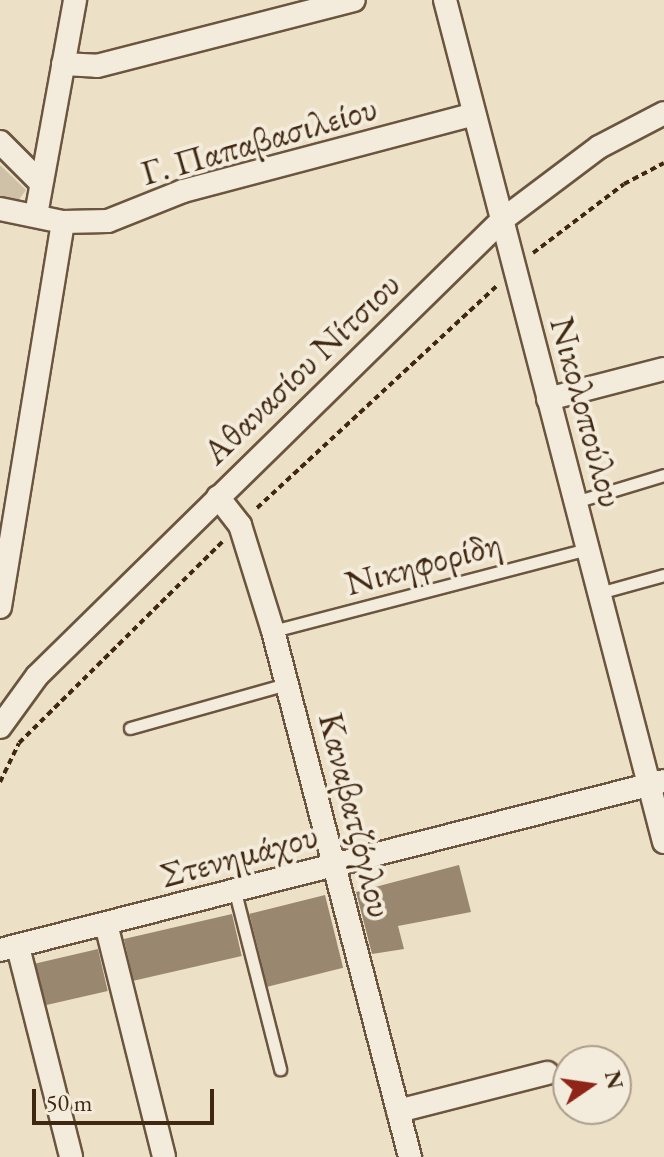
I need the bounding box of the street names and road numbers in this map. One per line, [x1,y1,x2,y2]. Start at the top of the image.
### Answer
street label: Γ. Παπαβασιλείου [136,86,382,194]
street label: Αθανασίου Νίτσιου [193,263,409,473]
street label: Νικολοπούλου [541,312,633,512]
street label: Νικηφορίδη [340,521,506,605]
street label: Καναβατζόγλου [310,708,402,922]
street label: Στενημάχου [156,813,322,897]

